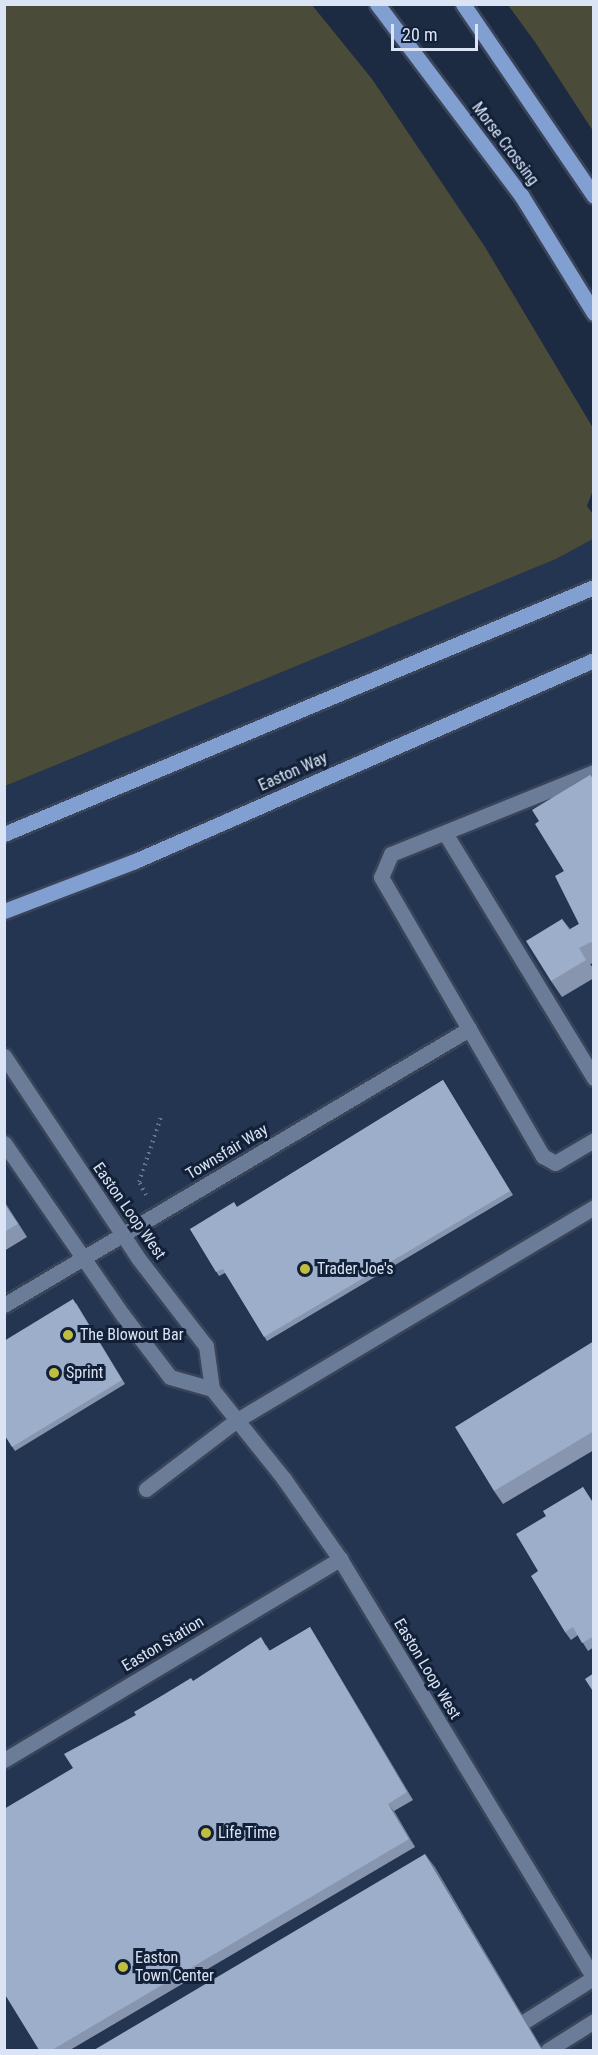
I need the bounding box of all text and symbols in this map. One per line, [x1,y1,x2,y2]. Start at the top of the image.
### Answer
scale bar [394,12,481,50]
text: 20 m [402,24,437,45]
street label: Morse Crossing [467,99,543,189]
street label: Easton Way [256,748,330,796]
street label: Townsfair Way [183,1120,271,1184]
street label: Easton Loop West [89,1159,169,1263]
place label: Trader Joe's [317,1259,394,1279]
marker: Trader Joe's [298,1262,312,1276]
place label: The Blowout Bar [80,1325,184,1345]
marker: The Blowout Bar [61,1328,75,1342]
place label: Sprint [66,1363,103,1383]
marker: Sprint [47,1366,61,1380]
street label: Easton Station [119,1612,207,1676]
street label: Easton Loop West [390,1615,464,1723]
place label: Life Time [218,1823,277,1843]
marker: Life Time [199,1826,213,1840]
place label: Easton Town Center [135,1948,214,1986]
marker: Easton Town Center [116,1960,130,1974]

